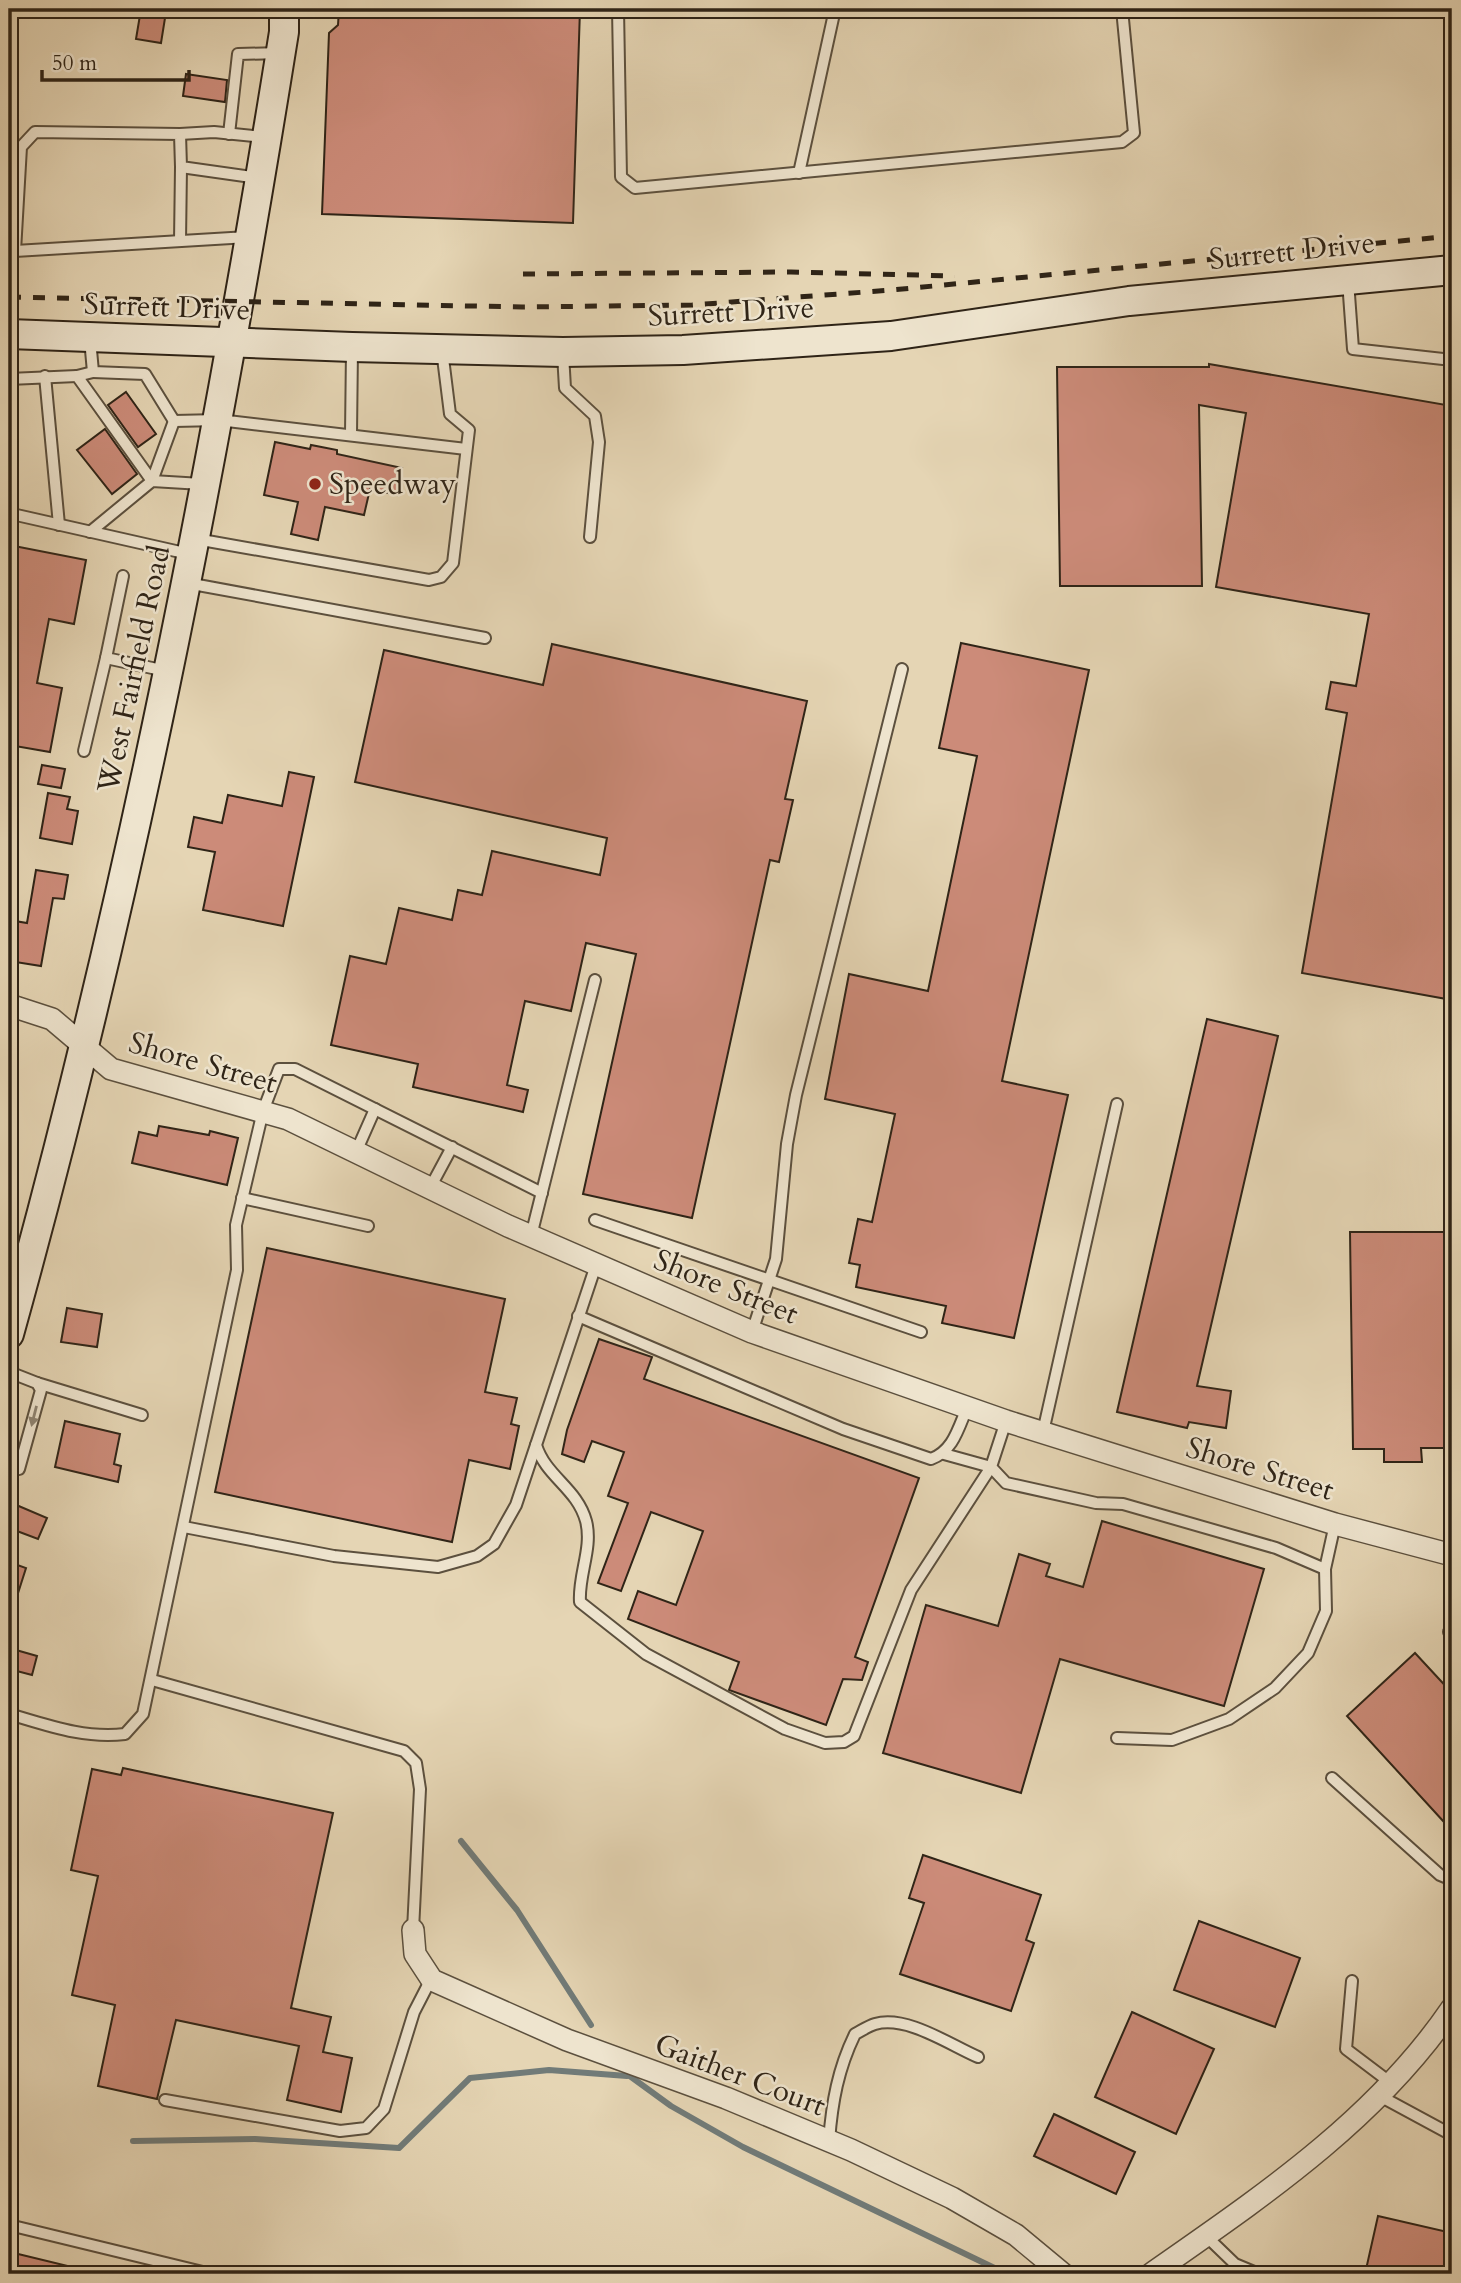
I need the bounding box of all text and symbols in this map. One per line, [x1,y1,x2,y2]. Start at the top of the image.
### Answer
scale bar [42,38,189,82]
text: 50 m [52,49,97,78]
street label: Surrett Drive [1207,222,1377,280]
street label: Surrett Drive [83,284,251,330]
street label: Surrett Drive [647,287,815,337]
place label: Speedway [329,464,456,505]
marker: Speedway [307,476,323,492]
street label: West Fairfield Road [88,542,180,797]
street label: Shore Street [124,1022,282,1104]
street label: Shore Street [648,1239,805,1335]
one-way arrow [28,1405,39,1427]
street label: Shore Street [1181,1427,1339,1511]
street label: Gaither Court [649,2024,832,2127]

